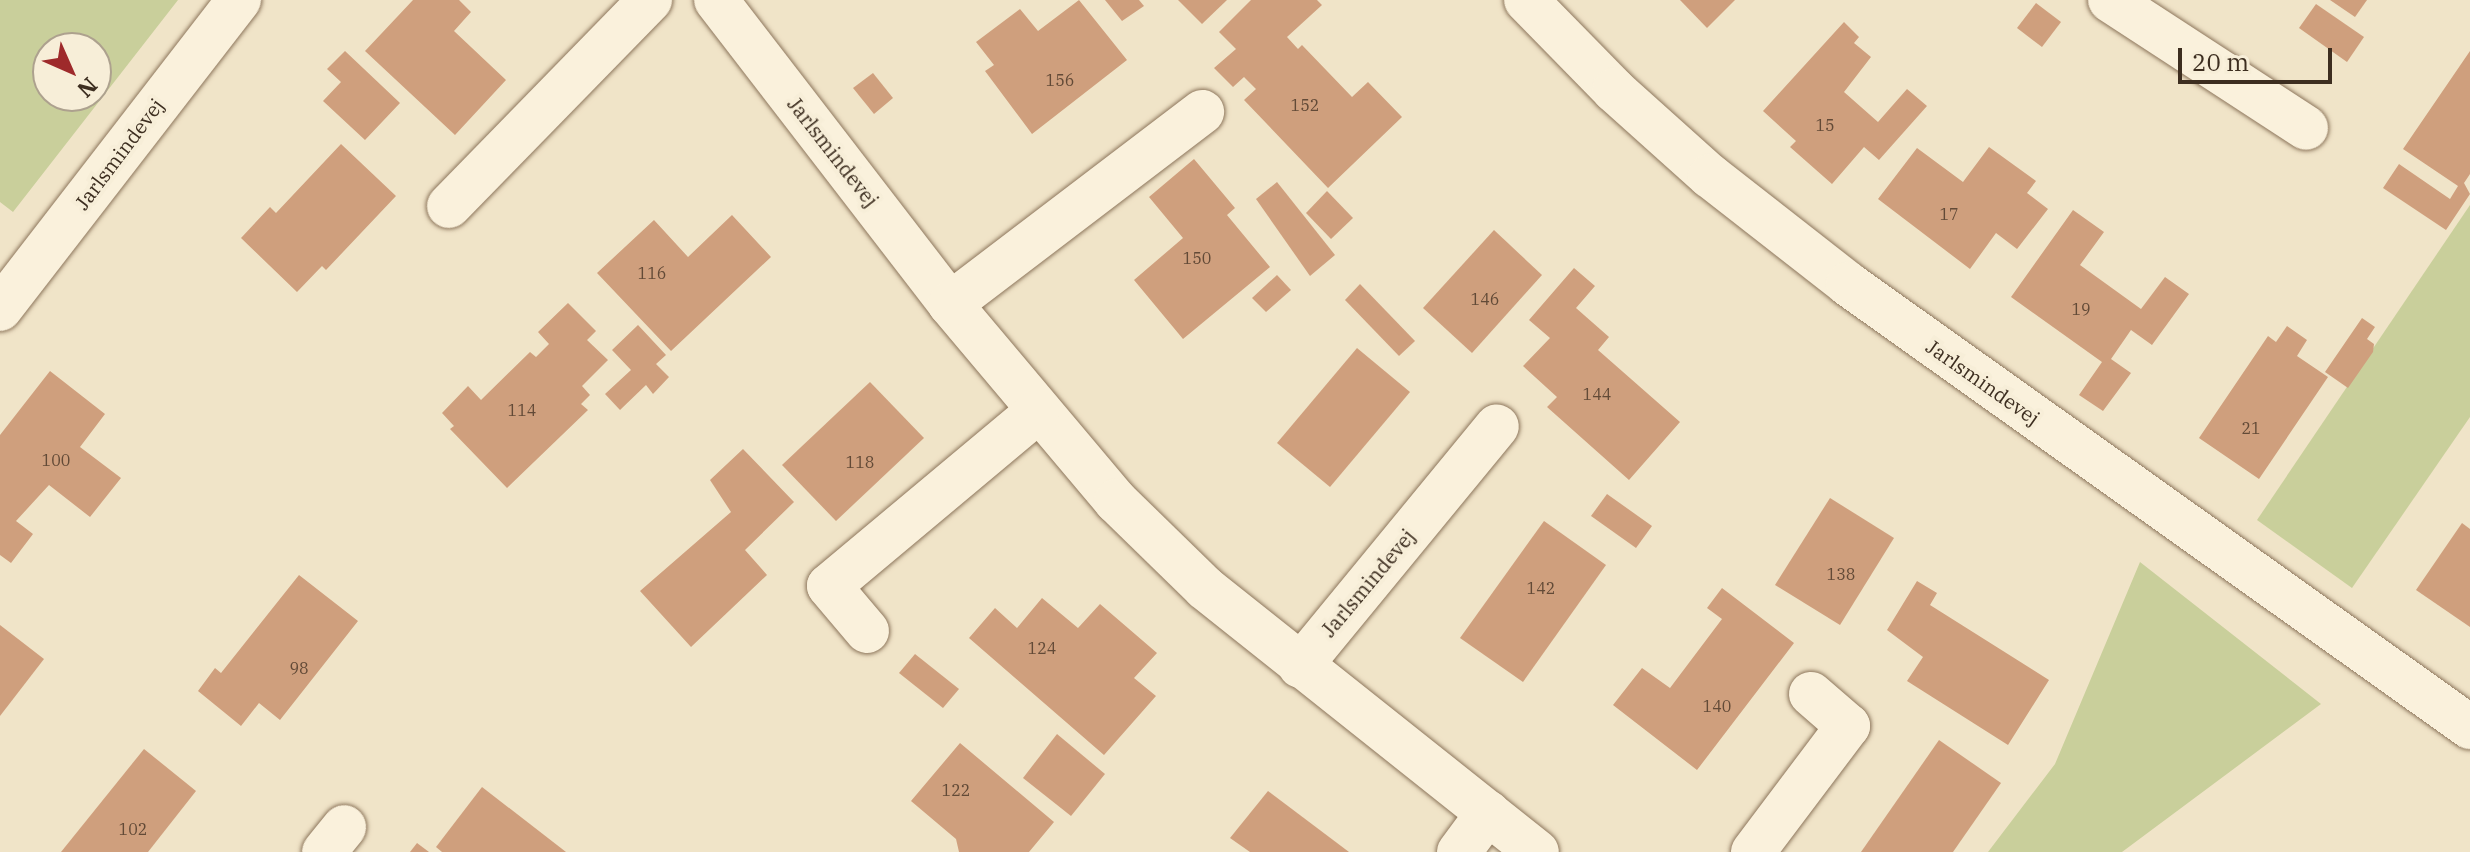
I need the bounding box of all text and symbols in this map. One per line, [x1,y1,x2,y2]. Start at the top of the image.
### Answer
north arrow [32,32,112,112]
scale bar [2182,32,2336,82]
text: 20 m [2192,46,2249,78]
house number: 156 [1046,70,1074,90]
text: N [72,72,104,104]
street label: Jarlsmindevej [783,92,883,212]
street label: Jarlsmindevej [69,94,169,214]
house number: 152 [1291,95,1319,115]
house number: 15 [1815,115,1835,135]
house number: 17 [1939,204,1959,224]
house number: 150 [1183,248,1211,268]
house number: 116 [638,263,666,283]
house number: 146 [1471,289,1499,309]
house number: 19 [2071,299,2091,319]
street label: Jarlsmindevej [1922,334,2044,430]
house number: 144 [1583,384,1611,404]
house number: 114 [508,400,536,420]
house number: 21 [2241,418,2261,438]
house number: 100 [42,450,70,470]
house number: 118 [846,452,874,472]
street label: Jarlsmindevej [1316,524,1420,642]
house number: 138 [1827,564,1855,584]
house number: 142 [1527,578,1555,598]
house number: 124 [1028,638,1056,658]
house number: 98 [289,658,309,678]
house number: 140 [1703,696,1731,716]
house number: 122 [942,780,970,800]
house number: 102 [119,819,147,839]

